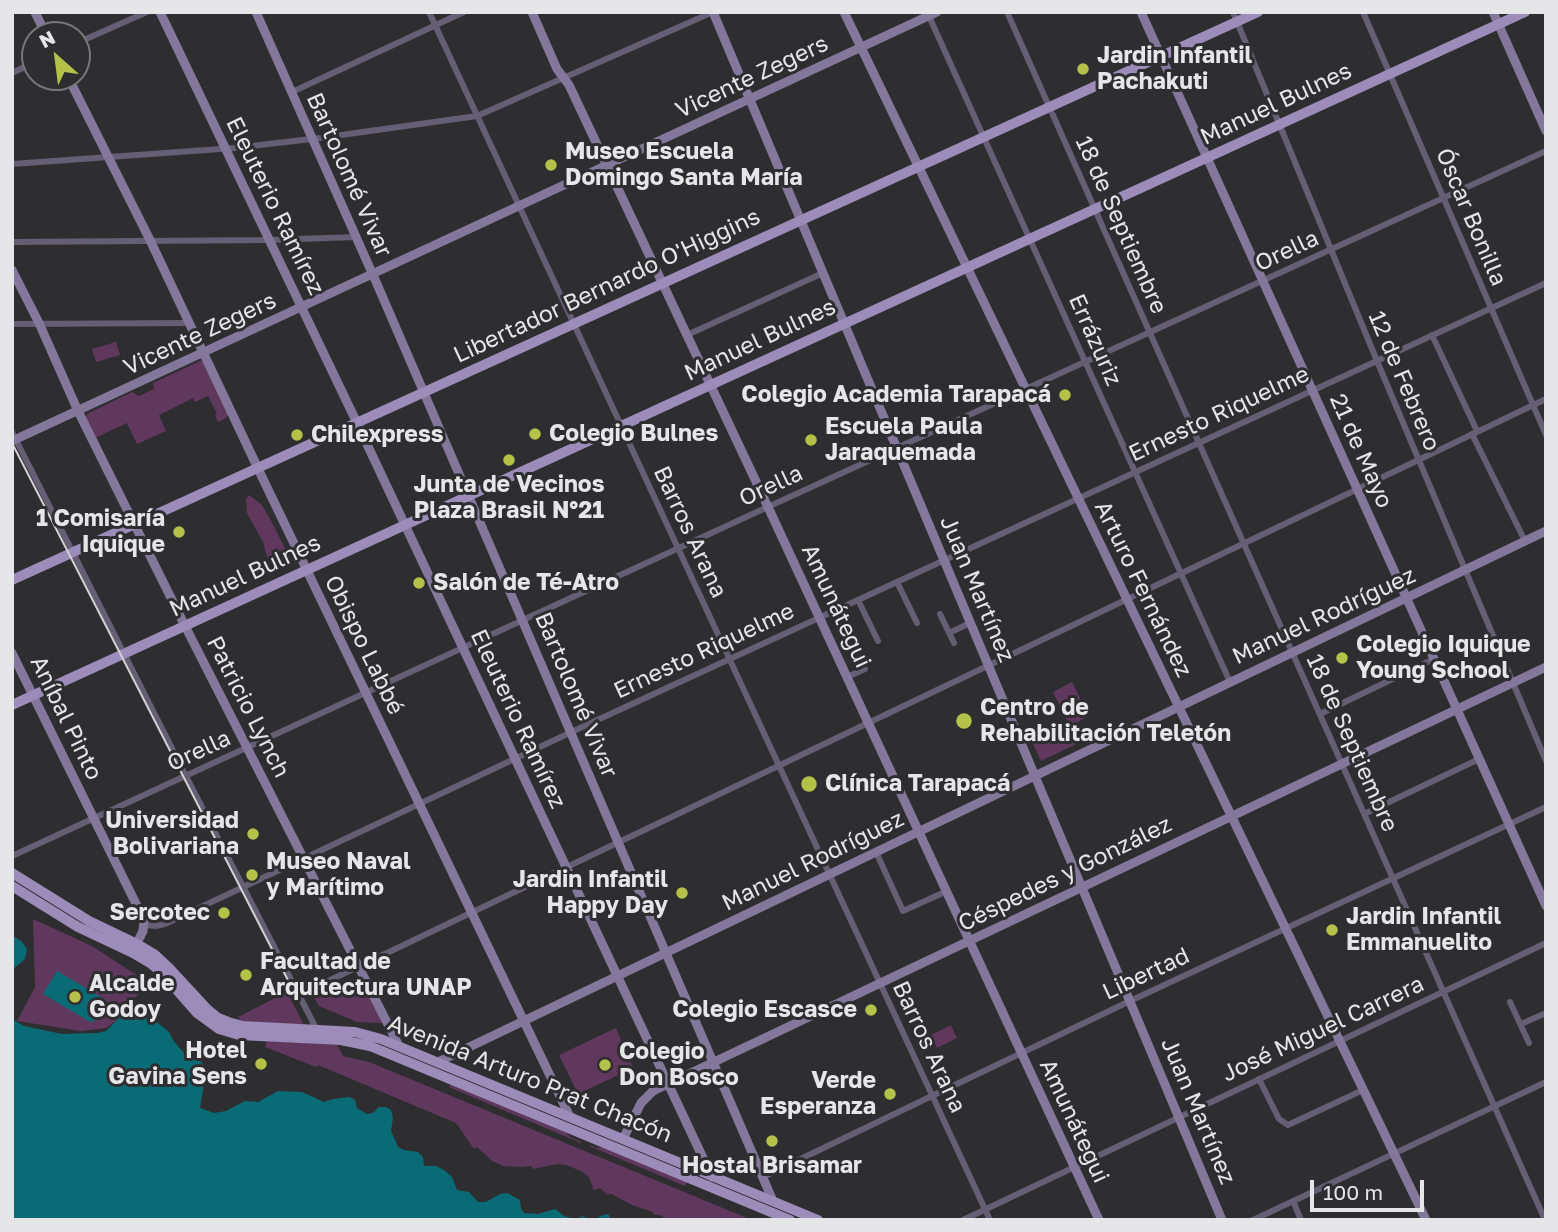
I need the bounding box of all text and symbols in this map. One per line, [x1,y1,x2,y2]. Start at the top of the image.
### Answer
north arrow [21,21,91,91]
text: N [35,25,59,52]
street label: Vicente Zegers [671,30,833,124]
place label: Jardin Infantil Pachakuti [1097,42,1252,96]
street label: Manuel Bulnes [1196,57,1356,151]
marker: Jardin Infantil Pachakuti [1075,61,1091,77]
street label: Bartolomé Vivar [300,89,398,261]
street label: Eleuterio Ramírez [220,113,330,299]
street label: 18 de Septiembre [1069,132,1173,318]
place label: Museo Escuela Domingo Santa María [565,138,803,192]
street label: Óscar Bonilla [1430,144,1512,290]
marker: Museo Escuela Domingo Santa María [543,157,559,173]
street label: Libertador Bernardo O'Higgins [449,203,765,369]
street label: Orella [1251,224,1323,278]
street label: Vicente Zegers [119,287,281,381]
street label: Errázuriz [1063,290,1127,390]
street label: Manuel Bulnes [680,293,840,387]
street label: 12 de Febrero [1362,307,1446,455]
street label: Ernesto Riquelme [1124,360,1314,468]
place label: Colegio Academia Tarapacá [741,381,1051,409]
marker: Colegio Academia Tarapacá [1057,387,1073,403]
street label: 21 de Mayo [1324,390,1398,512]
place label: Escuela Paula Jaraquemada [825,413,983,467]
place label: Colegio Bulnes [549,420,718,448]
place label: Chilexpress [311,421,444,449]
marker: Colegio Bulnes [527,426,543,442]
marker: Chilexpress [289,427,305,443]
marker: Escuela Paula Jaraquemada [803,432,819,448]
marker: Junta de Vecinos Plaza Brasil N°21 [501,452,517,468]
street label: Orella [735,459,807,513]
street label: Barros Arana [647,462,733,602]
place label: Junta de Vecinos Plaza Brasil N°21 [413,471,605,525]
street label: Arturo Fernández [1088,496,1198,682]
place label: 1 Comisaría Iquique [36,505,165,559]
street label: Juan Martínez [934,512,1020,666]
marker: 1 Comisaría Iquique [171,524,187,540]
street label: Manuel Bulnes [165,529,325,623]
street label: Amunátegui [795,540,877,672]
street label: Manuel Rodríguez [1228,561,1420,671]
place label: Salón de Té-Atro [433,569,619,597]
street label: Obispo Labbé [318,571,410,719]
marker: Salón de Té-Atro [411,575,427,591]
street label: Ernesto Riquelme [609,597,799,705]
street label: Bartolomé Vivar [529,608,623,782]
street label: Eleuterio Ramírez [464,625,572,813]
place label: Colegio Iquique Young School [1356,631,1531,685]
street label: Patricio Lynch [200,632,296,782]
street label: 18 de Septiembre [1300,650,1404,836]
marker: Colegio Iquique Young School [1334,650,1350,666]
street label: Aníbal Pinto [24,651,108,785]
place label: Centro de Rehabilitación Teletón [980,694,1231,748]
marker: Centro de Rehabilitación Teletón [954,711,974,731]
street label: Orella [163,724,235,778]
place label: Clínica Tarapacá [825,770,1010,798]
marker: Clínica Tarapacá [799,774,819,794]
street label: Manuel Rodríguez [718,805,908,917]
place label: Universidad Bolivariana [105,807,239,861]
street label: Céspedes y González [954,810,1176,938]
marker: Universidad Bolivariana [245,826,261,842]
place label: Museo Naval y Marítimo [266,848,411,902]
place label: Jardin Infantil Happy Day [513,866,668,920]
marker: Museo Naval y Marítimo [244,867,260,883]
marker: Jardin Infantil Happy Day [674,885,690,901]
place label: Sercotec [109,899,210,927]
place label: Jardin Infantil Emmanuelito [1346,903,1501,957]
marker: Sercotec [216,905,232,921]
marker: Jardin Infantil Emmanuelito [1324,922,1340,938]
street label: Libertad [1098,942,1194,1006]
place label: Facultad de Arquitectura UNAP [260,948,472,1002]
marker: Facultad de Arquitectura UNAP [238,967,254,983]
place label: Alcalde Godoy [89,970,175,1024]
street label: José Miguel Carrera [1218,970,1428,1088]
street label: Barros Arana [886,977,972,1117]
marker: Alcalde Godoy [67,989,83,1005]
place label: Colegio Escasce [672,996,857,1024]
marker: Colegio Escasce [863,1002,879,1018]
street label: Avenida Arturo Prat Chacón [384,1009,676,1149]
street label: Juan Martínez [1155,1034,1241,1188]
place label: Hotel Gavina Sens [108,1037,247,1091]
place label: Colegio Don Bosco [619,1038,739,1092]
street label: Amunátegui [1033,1055,1115,1187]
marker: Hotel Gavina Sens [253,1056,269,1072]
marker: Colegio Don Bosco [597,1057,613,1073]
place label: Verde Esperanza [760,1067,876,1121]
marker: Verde Esperanza [882,1086,898,1102]
marker: Hostal Brisamar [764,1133,780,1149]
place label: Hostal Brisamar [682,1152,862,1180]
scale bar [1313,1166,1427,1210]
text: 100 m [1323,1179,1383,1205]

